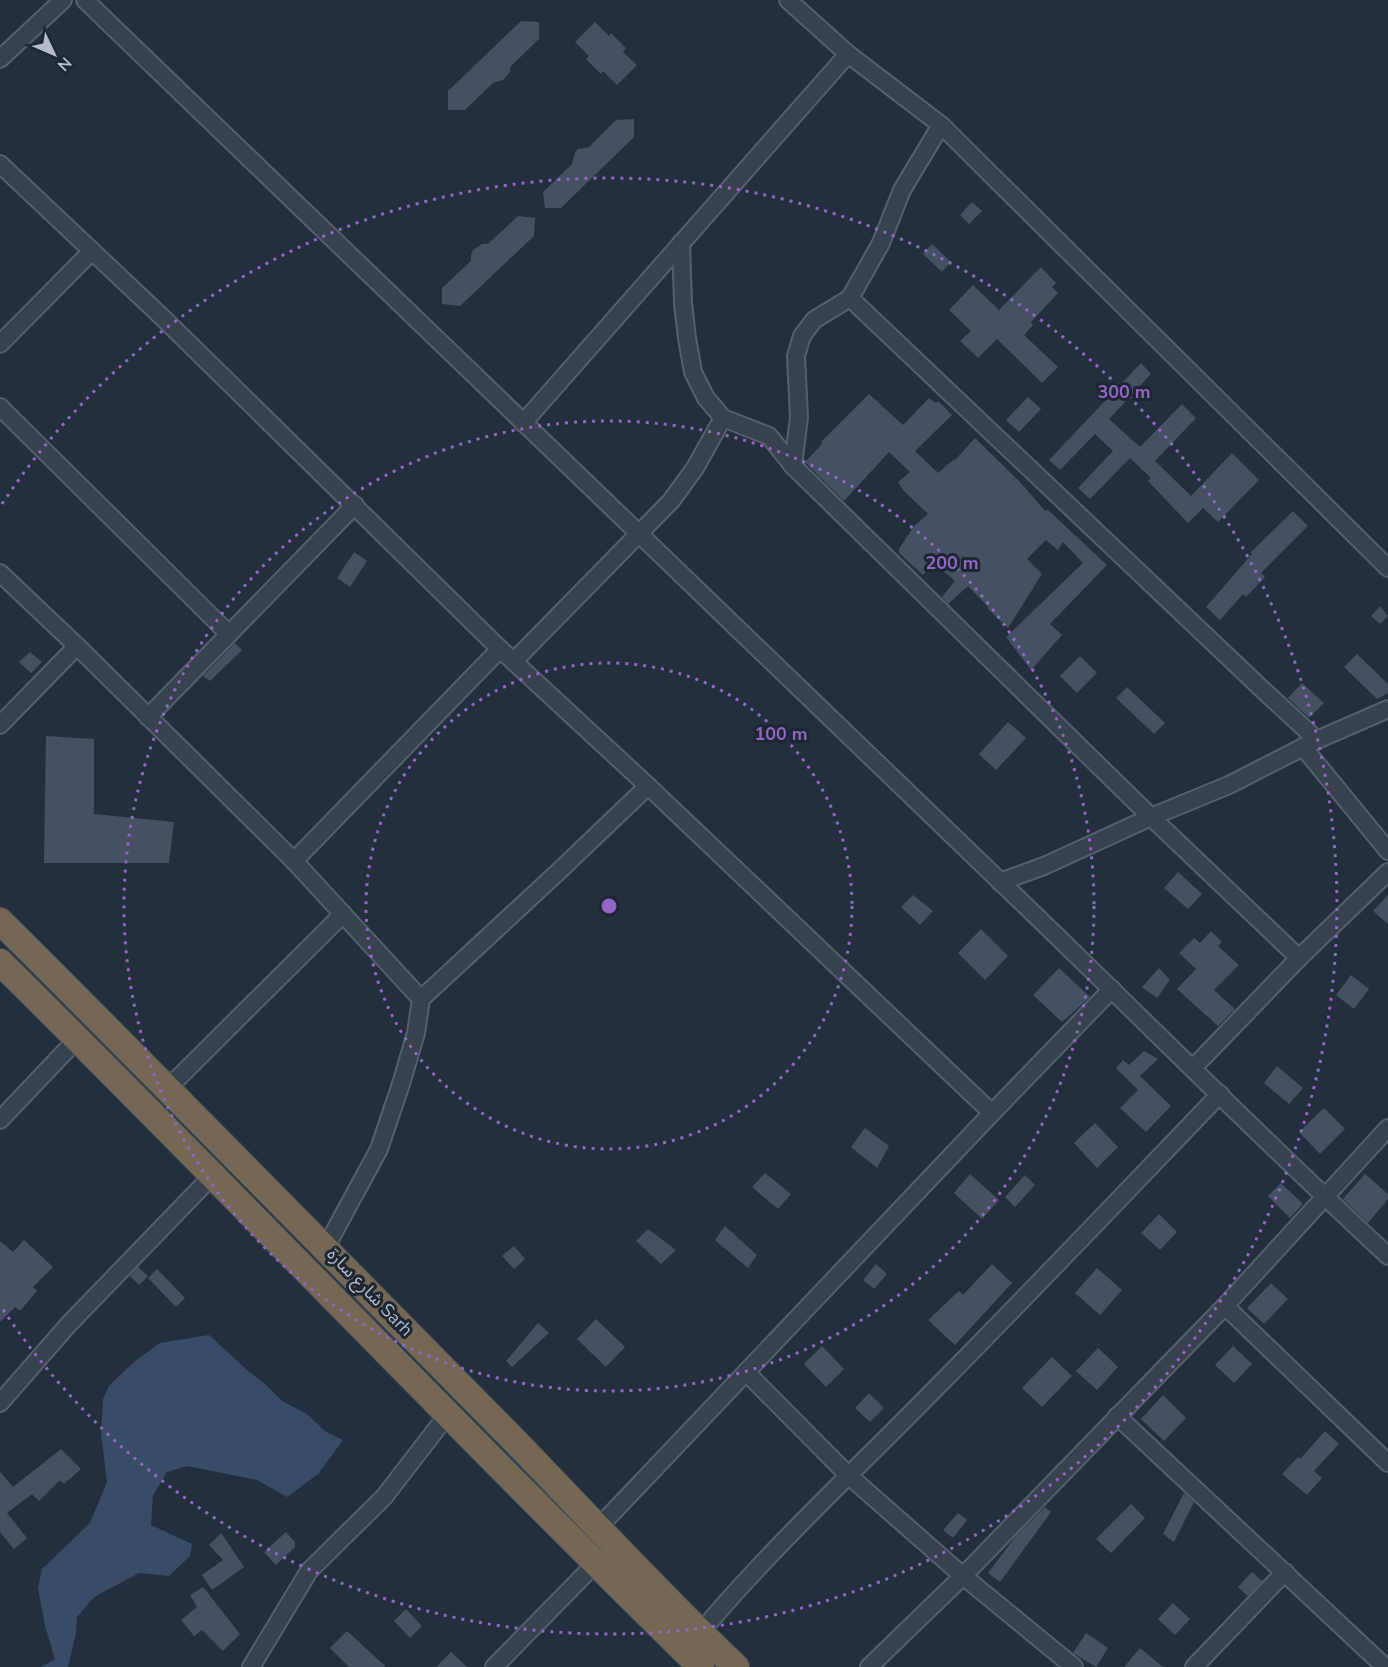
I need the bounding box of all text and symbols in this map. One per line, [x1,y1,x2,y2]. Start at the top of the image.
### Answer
north arrow [24,24,84,84]
text: N [52,52,76,76]
text: 300 m [1097,380,1151,404]
text: 200 m [925,551,979,575]
text: 100 m [754,722,808,746]
centre of rings [599,896,619,916]
street label: شارع سارة Sarh [320,1243,418,1343]

